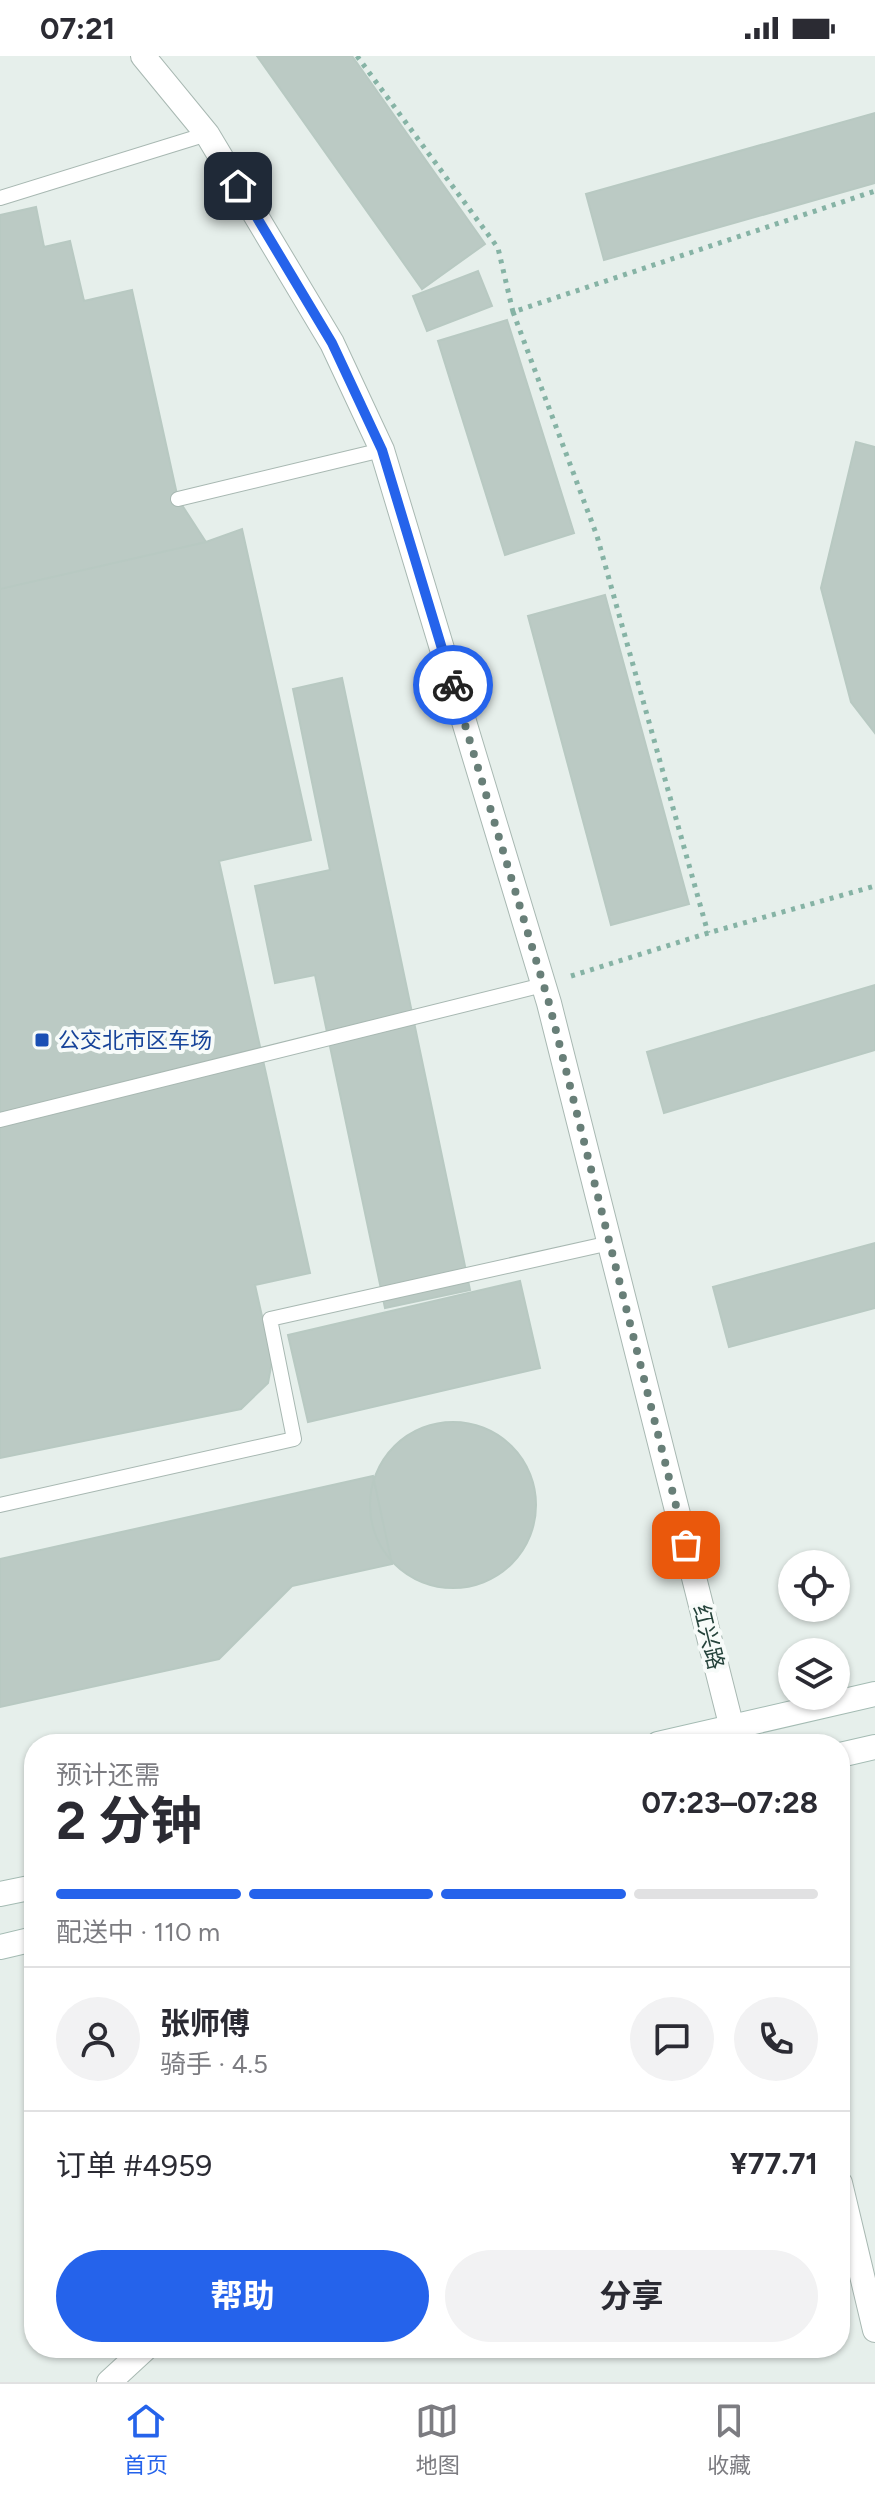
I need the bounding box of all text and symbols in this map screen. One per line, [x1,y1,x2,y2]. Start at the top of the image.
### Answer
text: 07:21 [40,10,115,47]
pin [204,152,272,220]
icon: home [216,164,260,208]
courier [413,645,493,725]
icon: bike [431,663,475,707]
place label: 公交北市区车场 [58,1027,212,1054]
marker: 公交北市区车场 [33,1031,51,1049]
pin [652,1511,720,1579]
icon: bag [664,1523,708,1567]
map controls [778,1550,850,1710]
button: locate [778,1550,850,1622]
street label: 红兴路 [687,1602,730,1672]
button: layers [778,1638,850,1710]
text: 预计还需 [56,1759,160,1791]
text: 07:23–07:28 [641,1784,818,1821]
text: 2 分钟 [56,1790,202,1852]
text: 配送中 · 110 m [56,1916,220,1948]
button: person [56,1997,140,2081]
button: chat [630,1997,714,2081]
button: phone [734,1997,818,2081]
text: 张师傅 [160,2005,250,2042]
text: 骑手 · 4.5 [160,2048,268,2080]
text: ¥77.71 [730,2145,818,2182]
text: 订单 #4959 [56,2147,212,2184]
button: 帮助 [56,2250,429,2342]
button: 分享 [445,2250,818,2342]
tab: 首页 [124,2399,168,2479]
tab: 地图 [415,2399,459,2479]
tab: 收藏 [707,2399,751,2479]

